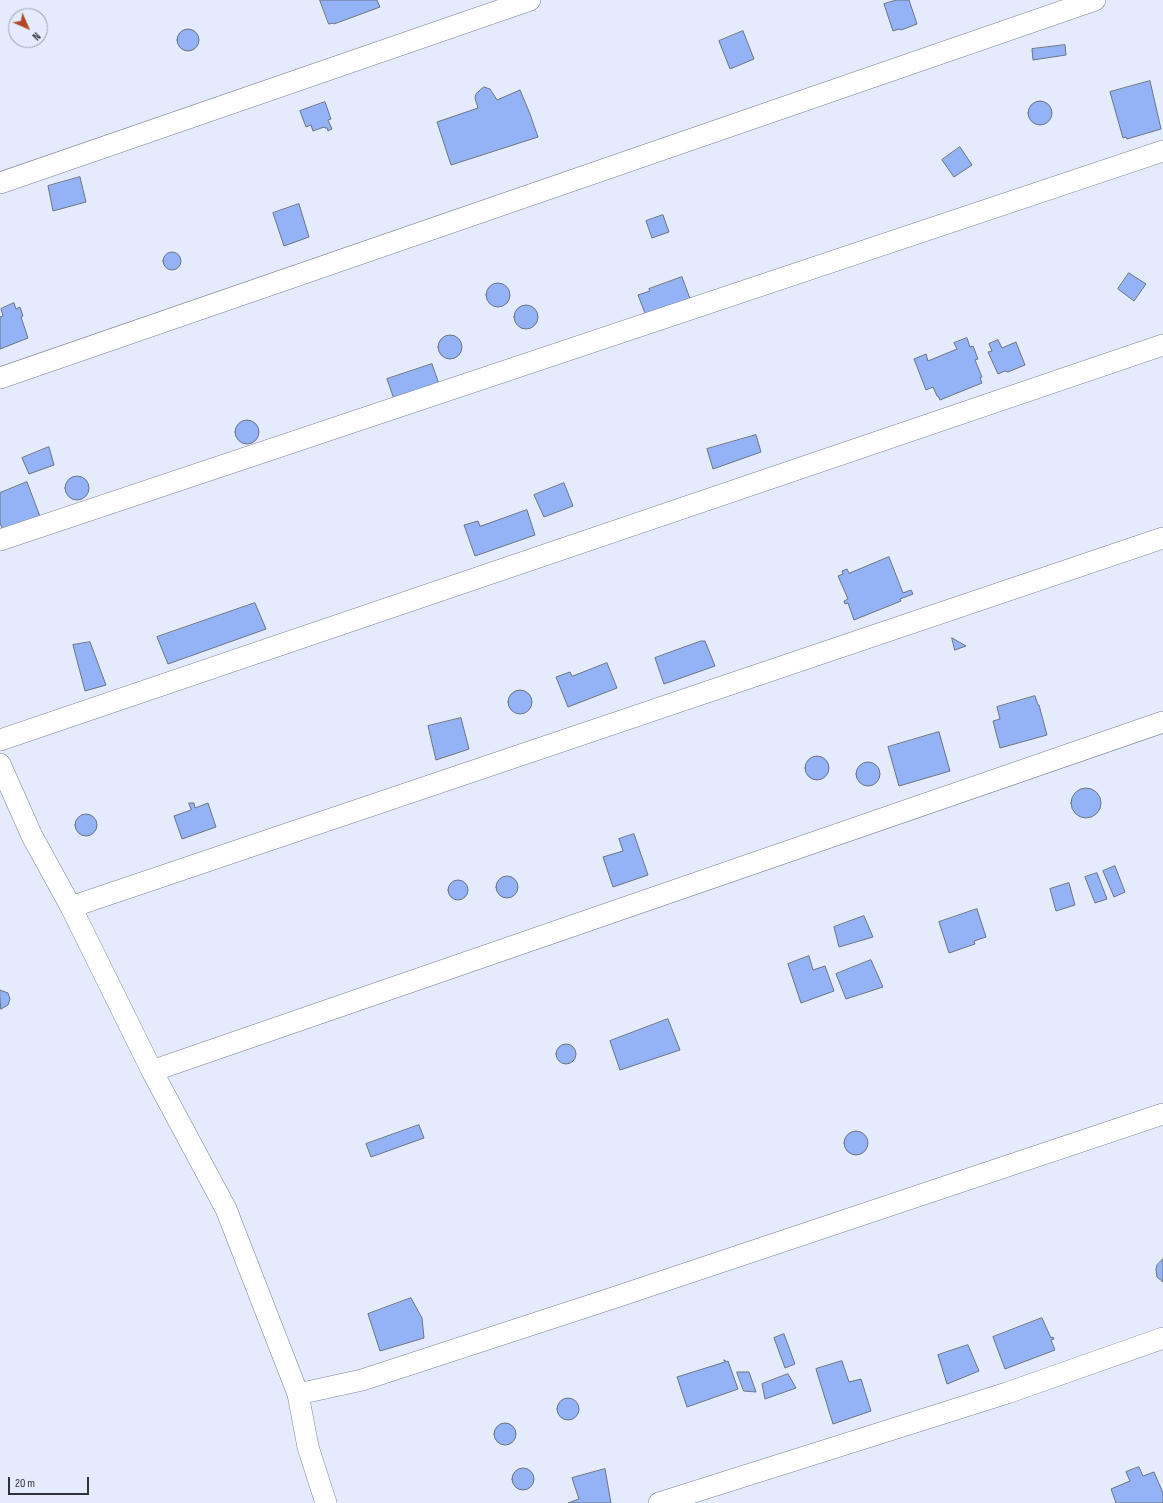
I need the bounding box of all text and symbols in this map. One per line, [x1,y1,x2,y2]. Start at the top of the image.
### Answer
north arrow [8,8,48,48]
text: N [29,29,43,43]
scale bar [10,1469,91,1495]
text: 20 m [15,1476,35,1491]

